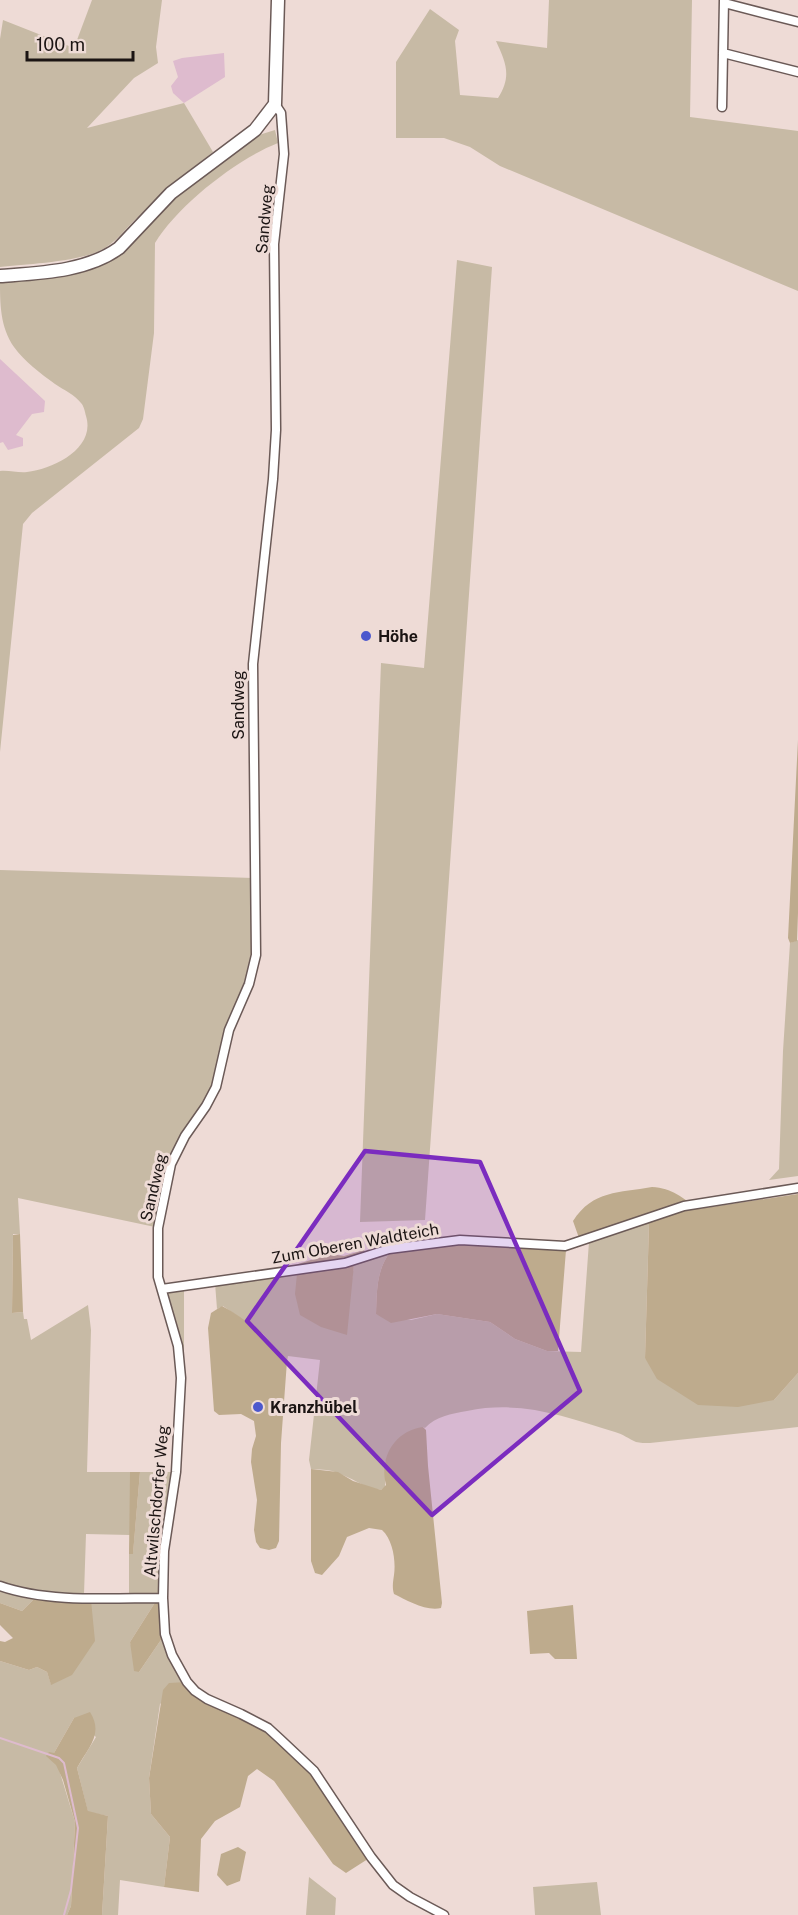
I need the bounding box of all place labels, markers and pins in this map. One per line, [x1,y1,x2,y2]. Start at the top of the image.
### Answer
place label: Höhe [378,627,418,646]
marker: Höhe [359,629,373,643]
place label: Kranzhübel [270,1398,358,1417]
marker: Kranzhübel [251,1400,265,1414]

